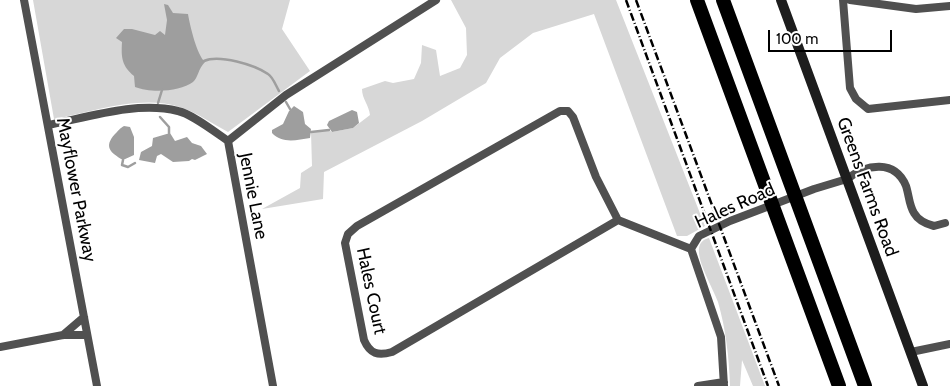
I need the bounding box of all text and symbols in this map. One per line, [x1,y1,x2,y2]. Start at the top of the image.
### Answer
scale bar [770,20,894,52]
text: 100 m [776,30,818,48]
street label: Greens Farms Road [832,114,902,260]
street label: Mayflower Parkway [51,116,101,264]
street label: Jennie Lane [234,151,272,241]
street label: Hales Road [692,179,778,233]
street label: Hales Court [351,246,391,336]

